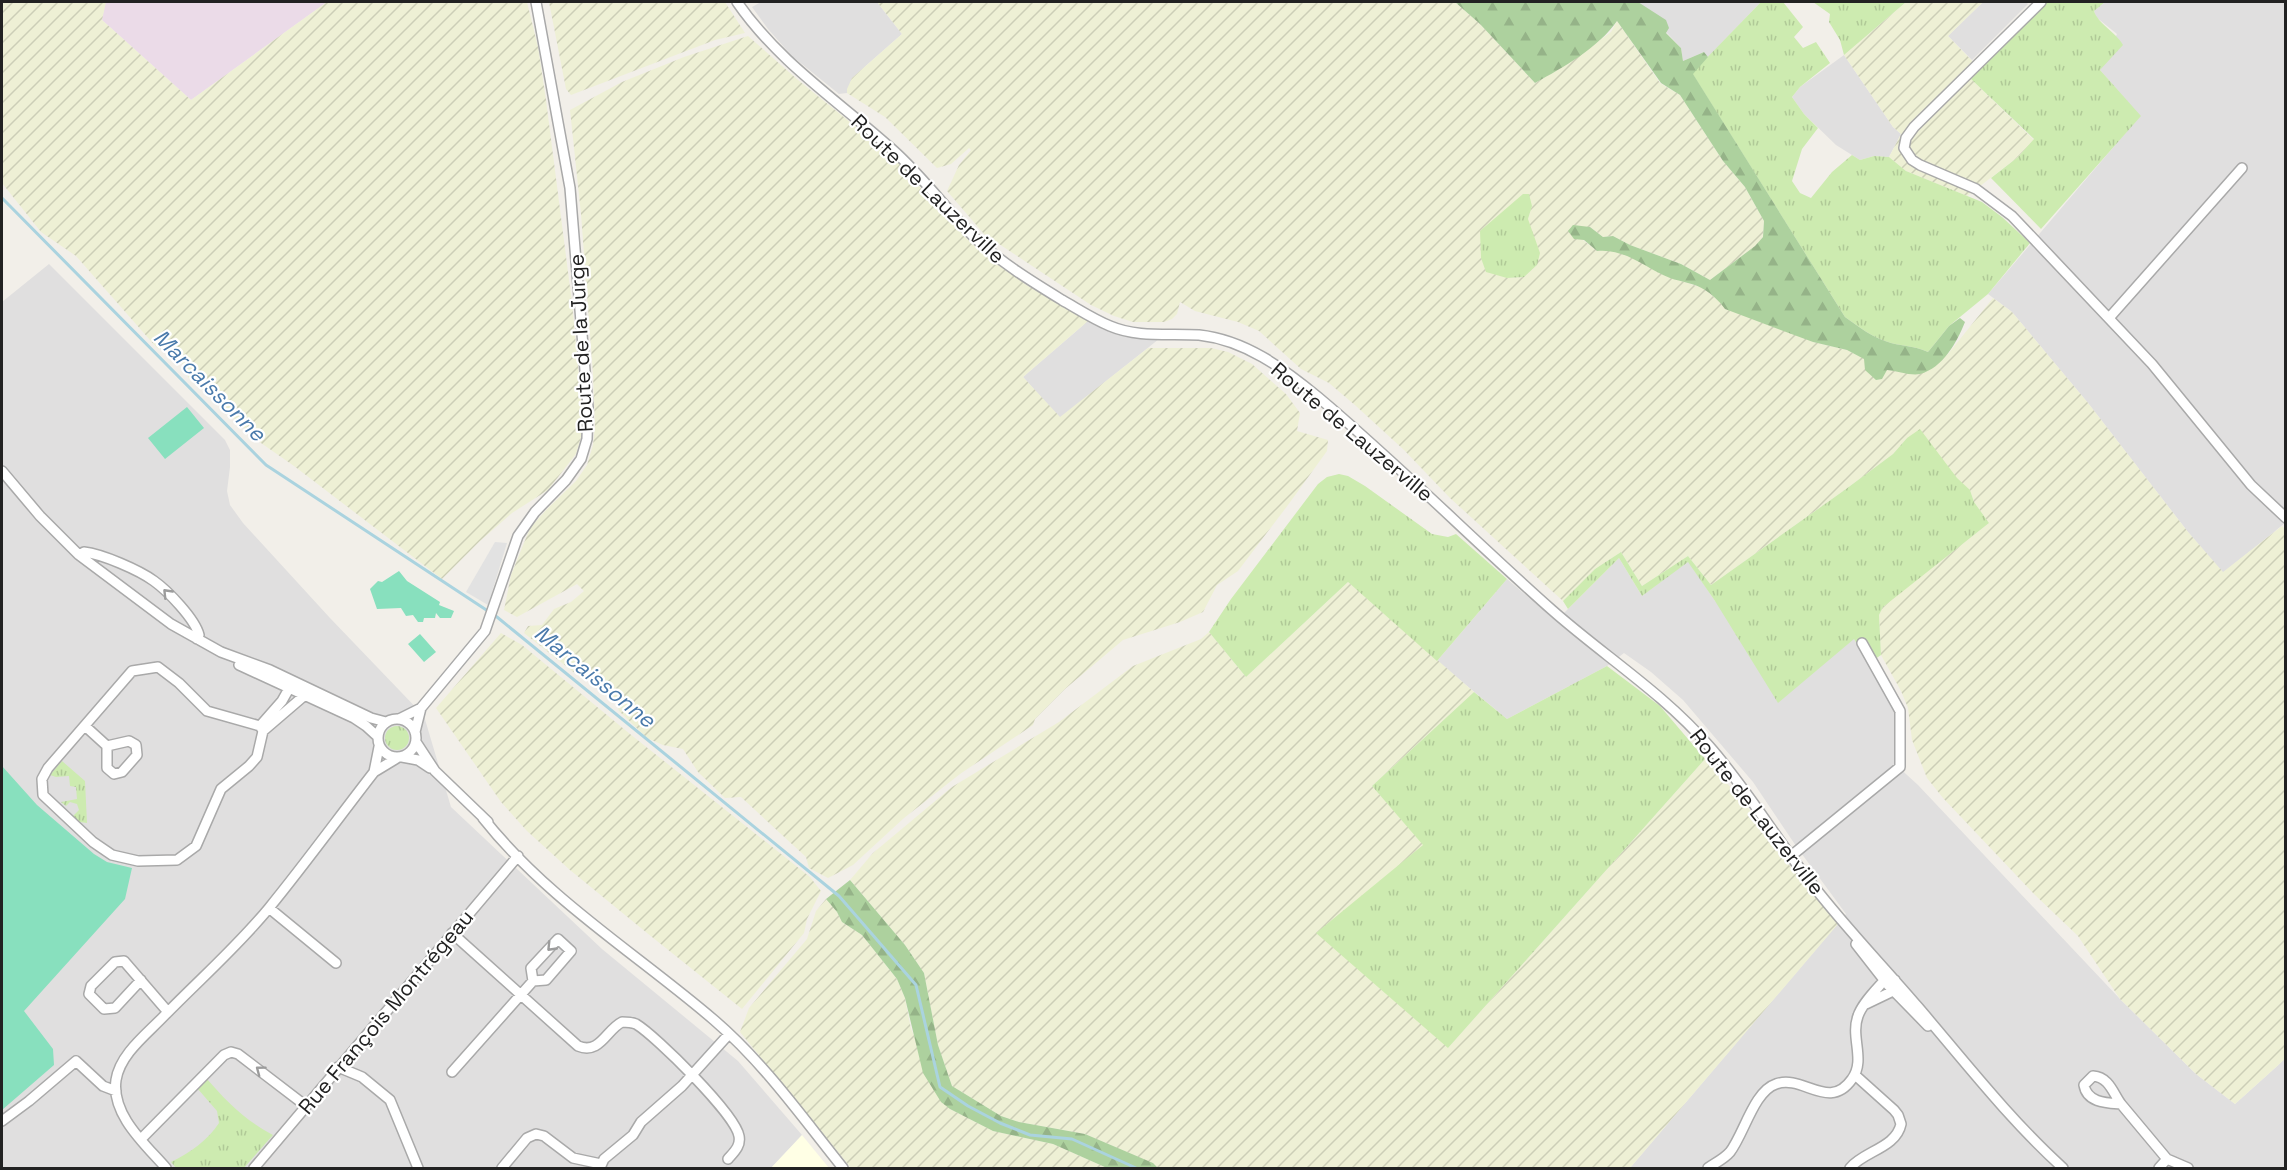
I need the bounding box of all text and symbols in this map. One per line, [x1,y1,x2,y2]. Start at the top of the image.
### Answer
street label: Route de Lauzerville [846,108,1011,269]
street label: Route de la Jurge [562,253,599,433]
water label: Marcaissonne [148,323,273,448]
street label: Route de Lauzerville [1266,356,1439,507]
one-way arrow [163,590,174,600]
water label: Marcaissonne [529,619,662,734]
street label: Route de Lauzerville [1684,723,1831,900]
street label: Rue François Montrégeau [292,904,479,1120]
one-way arrow [547,940,558,950]
one-way arrow [255,1067,266,1078]

